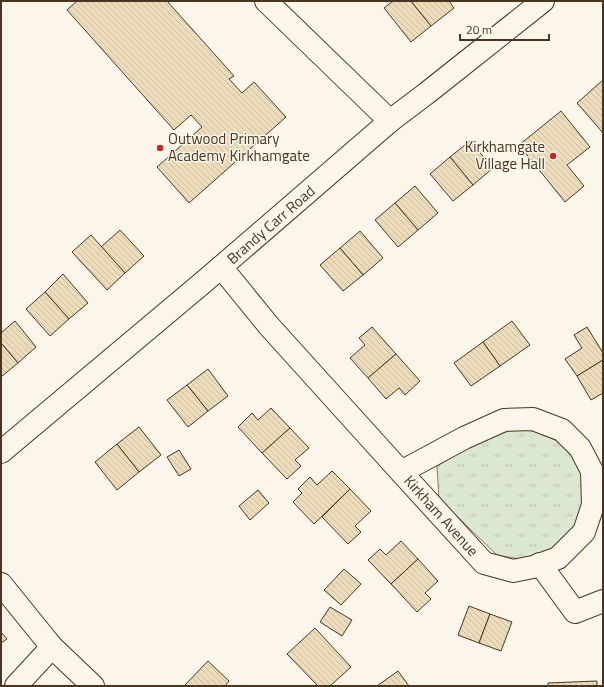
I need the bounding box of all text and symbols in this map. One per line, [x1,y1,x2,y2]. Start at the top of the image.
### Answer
scale bar [460,16,549,42]
text: 20 m [466,20,492,39]
place label: Outwood Primary Academy Kirkhamgate [168,127,310,167]
place label: Kirkhamgate Village Hall [465,135,545,175]
marker: Outwood Primary Academy Kirkhamgate [155,143,165,153]
marker: Kirkhamgate Village Hall [548,151,558,161]
street label: Brandy Carr Road [222,180,320,269]
street label: Kirkham Avenue [399,470,484,561]

